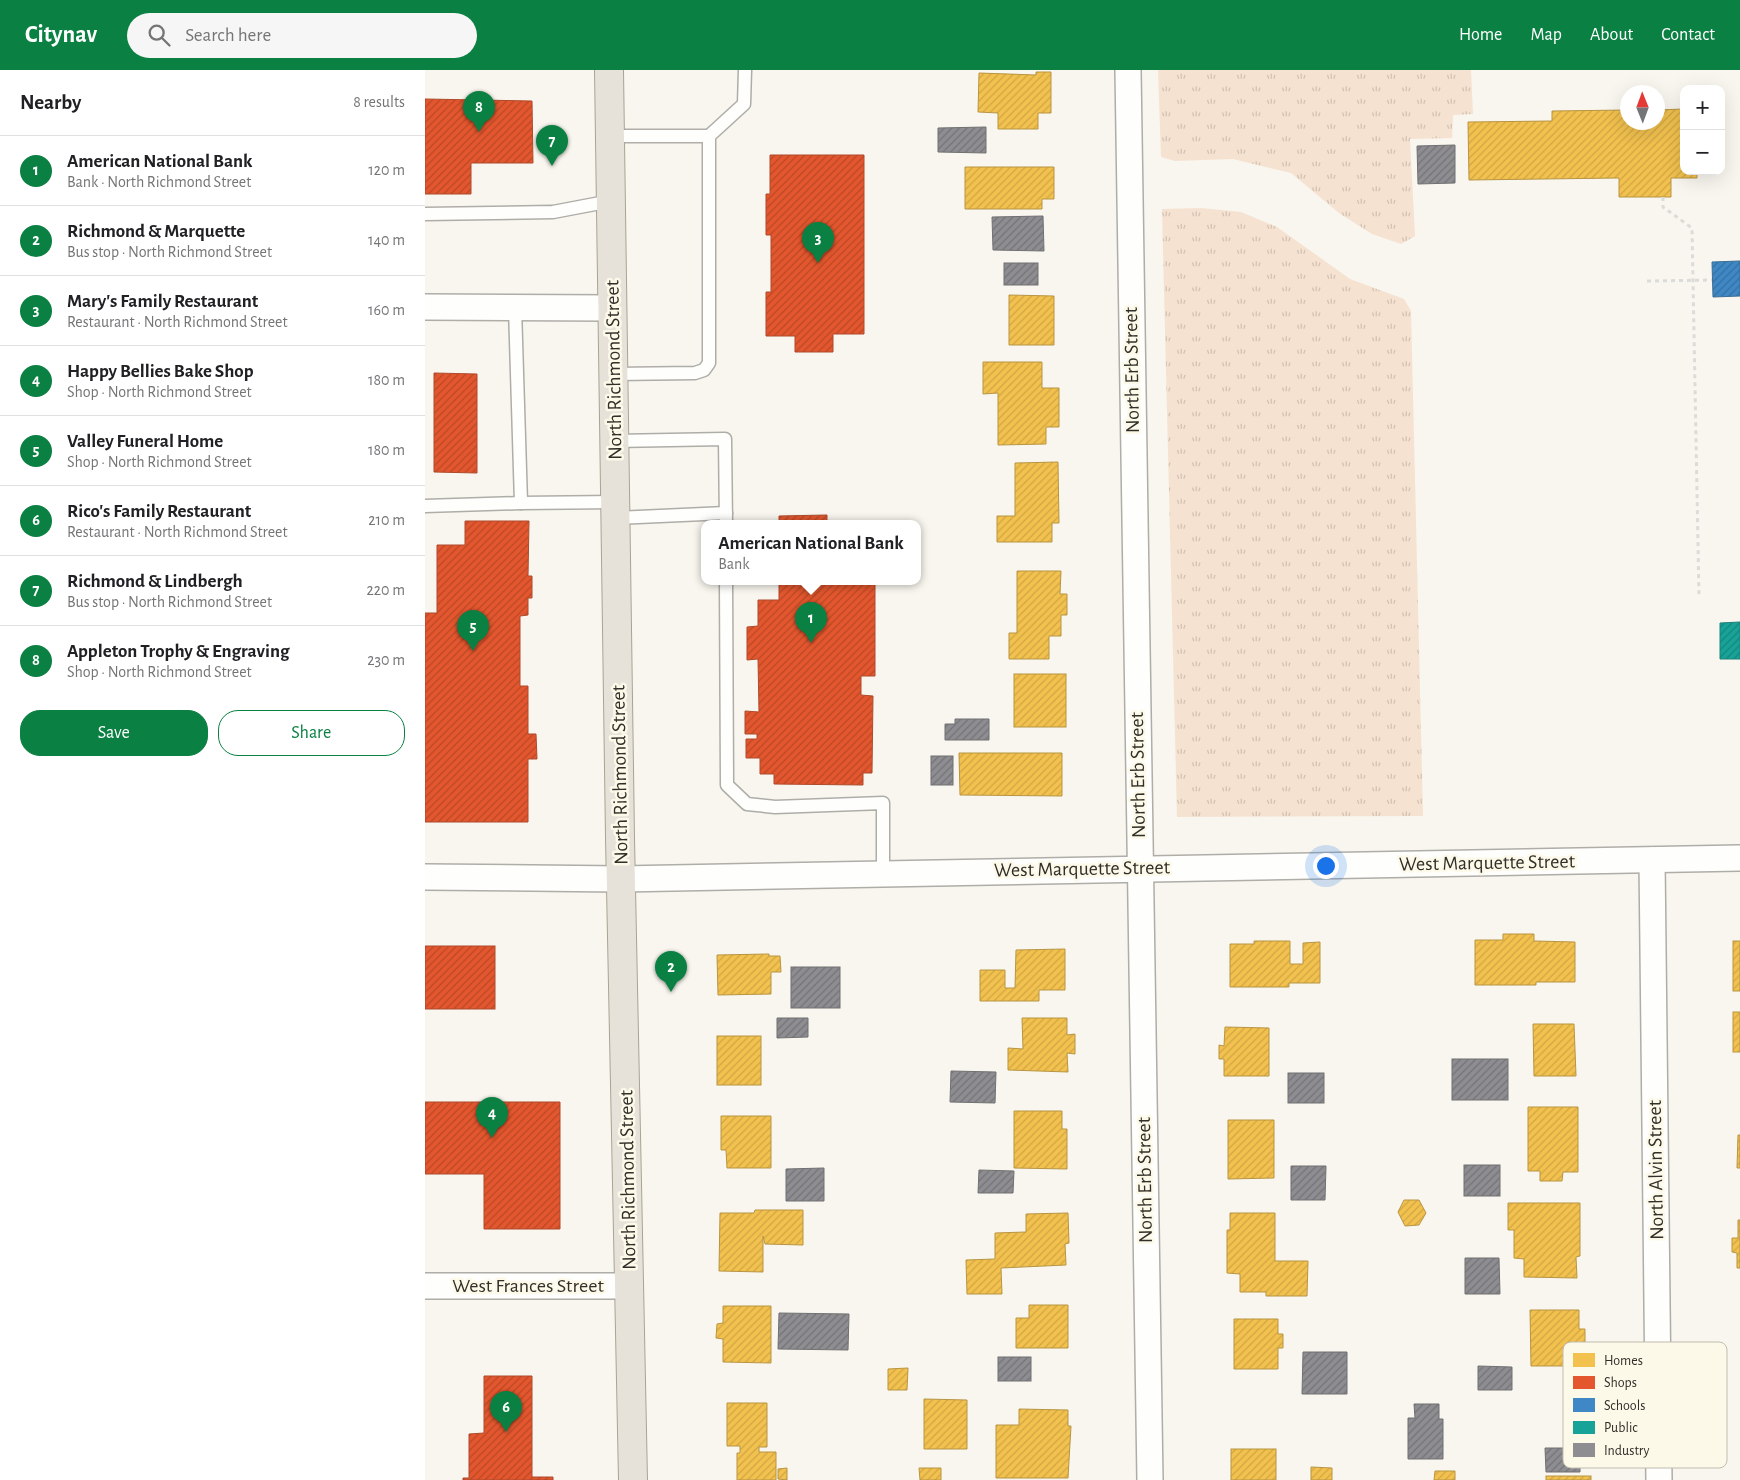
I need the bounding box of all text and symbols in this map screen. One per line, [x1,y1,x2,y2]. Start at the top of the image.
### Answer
search box [127,13,477,58]
icon: search [145,21,173,49]
text: Citynav [25,23,97,47]
text: Search here [185,26,271,45]
text: Home [1459,26,1502,44]
text: Map [1530,26,1562,44]
text: About [1590,26,1633,44]
text: Contact [1661,26,1715,44]
north arrow [1620,85,1665,130]
map controls [1680,85,1725,175]
button: + [1680,85,1725,130]
pin: 8 [463,91,495,132]
text: Nearby [20,92,81,113]
text: 8 results [353,94,405,110]
pin: 7 [536,125,568,166]
button: − [1680,130,1725,175]
text: American National Bank [67,152,252,171]
text: 1 [33,162,39,178]
text: 120 m [368,162,405,178]
text: Bank · North Richmond Street [67,174,251,190]
text: Richmond & Marquette [67,222,245,241]
pin: 3 [802,222,834,263]
text: 2 [32,232,40,248]
text: 140 m [368,232,405,248]
text: Bus stop · North Richmond Street [67,244,272,260]
street label: North Richmond Street [602,279,626,460]
text: Mary's Family Restaurant [67,292,258,311]
text: 3 [33,302,39,318]
text: 160 m [368,302,405,318]
street label: North Erb Street [1121,306,1143,433]
text: Restaurant · North Richmond Street [67,314,288,330]
text: Happy Bellies Bake Shop [67,362,254,381]
text: 4 [32,372,40,388]
text: 180 m [368,372,405,388]
text: Shop · North Richmond Street [67,384,252,400]
text: Valley Funeral Home [67,432,223,451]
text: 5 [33,442,39,458]
text: 180 m [368,442,405,458]
text: Shop · North Richmond Street [67,454,252,470]
text: Rico's Family Restaurant [67,502,251,521]
text: 6 [32,512,40,528]
text: 210 m [368,512,405,528]
popup [701,520,921,585]
text: Restaurant · North Richmond Street [67,524,288,540]
text: American National Bank [718,534,904,553]
text: Bank [718,556,750,572]
text: Richmond & Lindbergh [67,572,243,591]
text: 7 [33,582,39,598]
text: 220 m [367,582,405,598]
text: Bus stop · North Richmond Street [67,594,272,610]
pin: 1 [795,602,827,643]
pin: 5 [457,610,489,651]
text: Appleton Trophy & Engraving [67,642,289,661]
text: 8 [32,652,40,668]
text: 230 m [367,652,405,668]
text: Shop · North Richmond Street [67,664,252,680]
street label: North Richmond Street [608,684,632,865]
button: Save [20,710,208,756]
button: Share [218,710,405,756]
street label: North Erb Street [1127,711,1149,838]
street label: West Marquette Street [1399,851,1576,875]
your location [1313,853,1339,879]
street label: West Marquette Street [994,857,1171,881]
pin: 2 [655,951,687,992]
street label: North Richmond Street [616,1089,640,1270]
pin: 4 [476,1097,508,1138]
street label: North Alvin Street [1645,1099,1667,1240]
street label: North Erb Street [1134,1116,1156,1243]
street label: West Frances Street [452,1276,604,1296]
legend [1563,1342,1727,1468]
text: Homes [1604,1354,1643,1368]
text: Shops [1604,1376,1637,1390]
pin: 6 [490,1391,522,1432]
text: Schools [1604,1399,1645,1413]
text: Public [1604,1421,1638,1435]
text: Industry [1604,1444,1650,1458]

